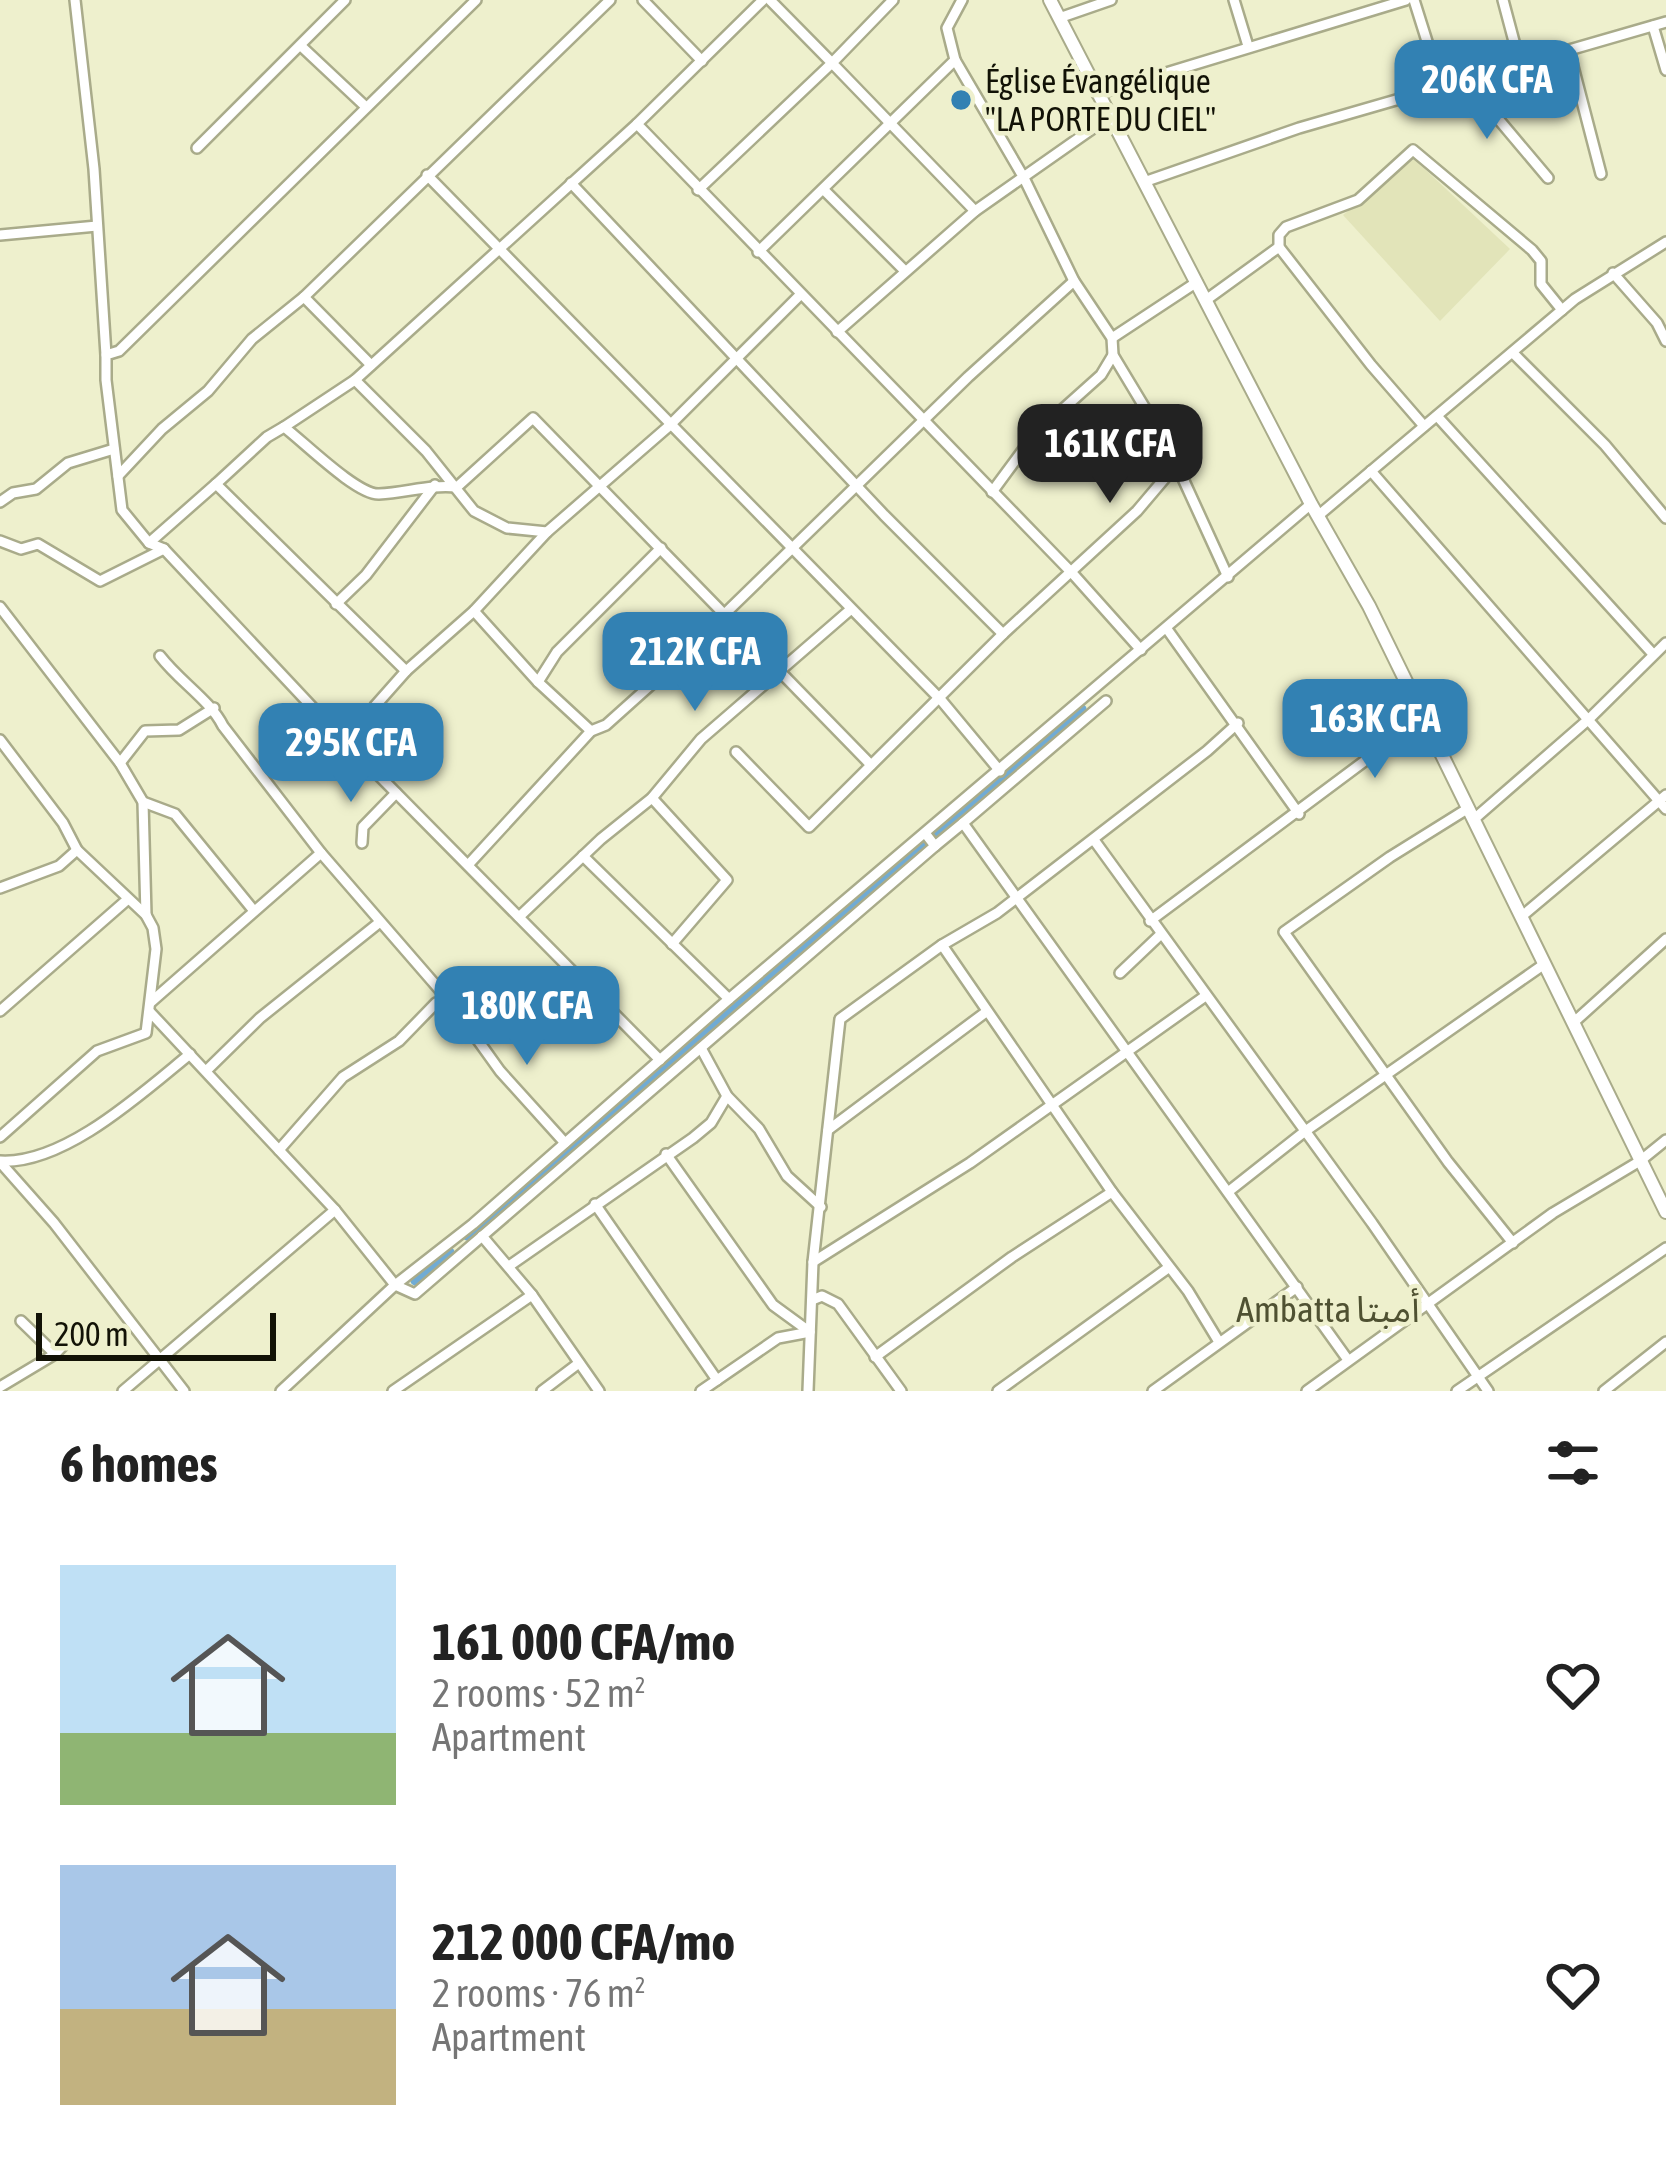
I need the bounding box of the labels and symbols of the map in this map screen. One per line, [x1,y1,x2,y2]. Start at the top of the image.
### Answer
pin: 206K CFA [1363,40,1611,142]
place label: Église Évangélique "LA PORTE DU CIEL" [985,62,1216,138]
marker: Église Évangélique "LA PORTE DU CIEL" [948,87,974,113]
pin: 161K CFA [986,404,1234,506]
pin: 212K CFA [571,612,819,714]
pin: 163K CFA [1251,679,1499,781]
pin: 295K CFA [227,703,475,805]
pin: 180K CFA [403,966,651,1068]
district label: Ambatta أمبتا [1236,1288,1420,1330]
scale bar [36,1307,276,1360]

